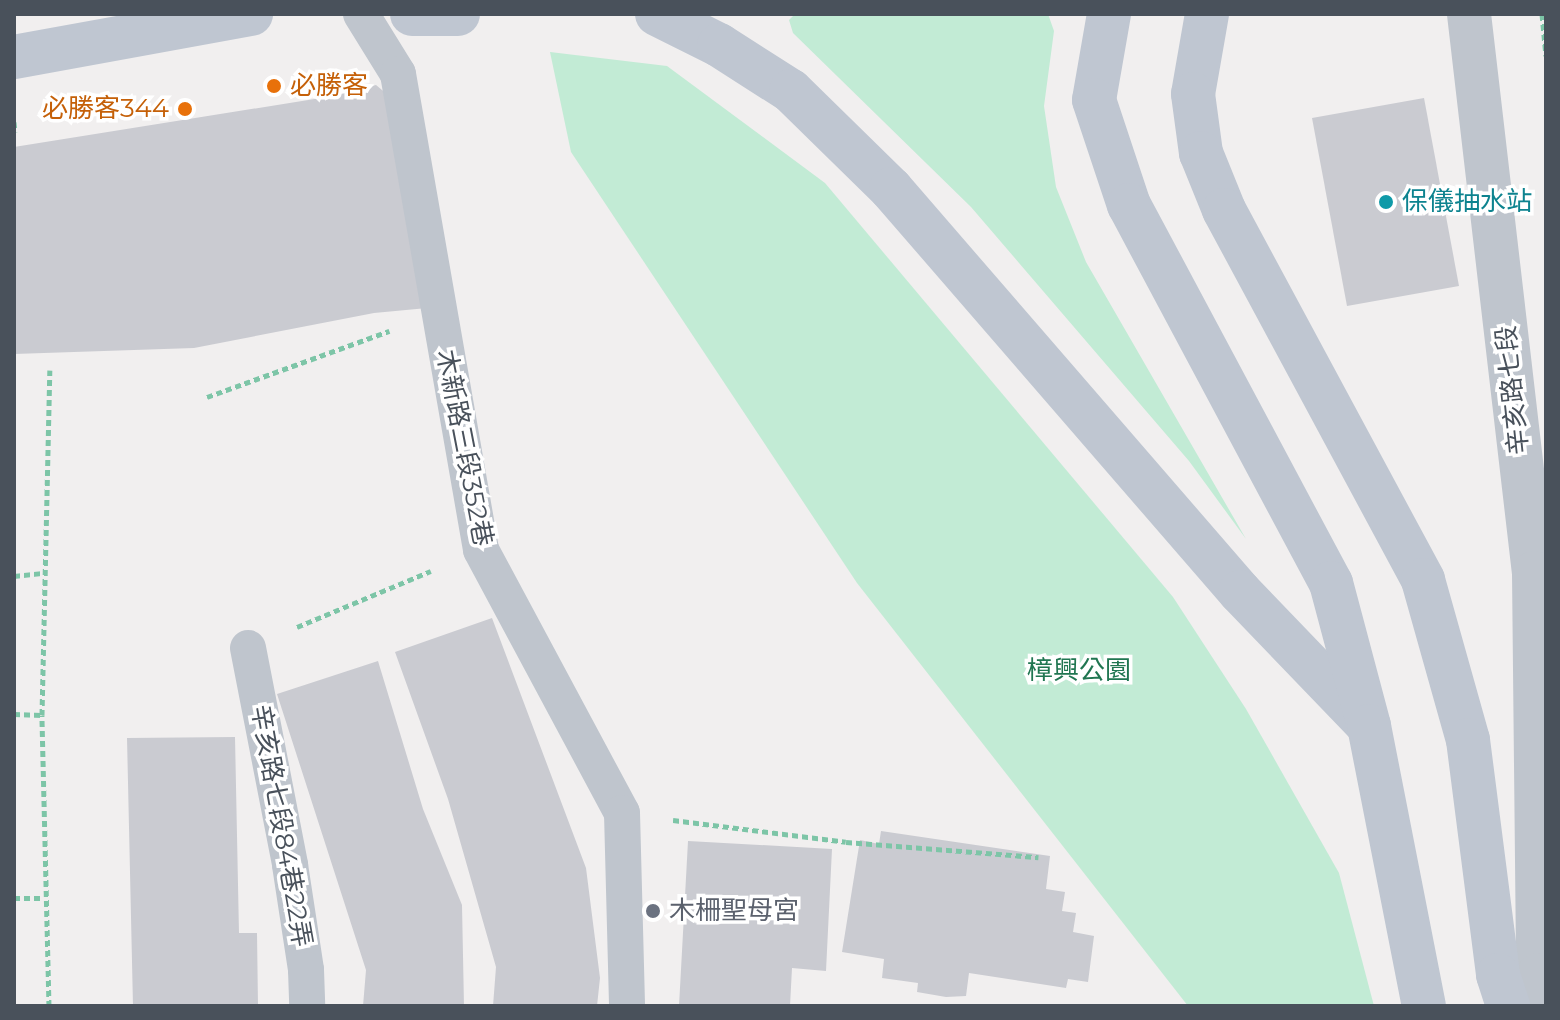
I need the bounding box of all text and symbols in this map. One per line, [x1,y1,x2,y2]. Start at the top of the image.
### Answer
place label: 必勝客 [290,70,368,102]
marker: 必勝客 [265,77,283,95]
place label: 必勝客344 [42,93,169,125]
marker: 必勝客344 [176,100,194,118]
place label: 保儀抽水站 [1402,186,1532,218]
marker: 保儀抽水站 [1377,193,1395,211]
street label: 辛亥路七段 [1491,324,1535,456]
street label: 木新路三段352巷 [430,347,498,549]
park label: 樟興公園 [1027,655,1131,687]
street label: 辛亥路七段84巷22弄 [244,702,318,950]
place label: 木柵聖母宮 [669,895,799,927]
marker: 木柵聖母宮 [644,902,662,920]

